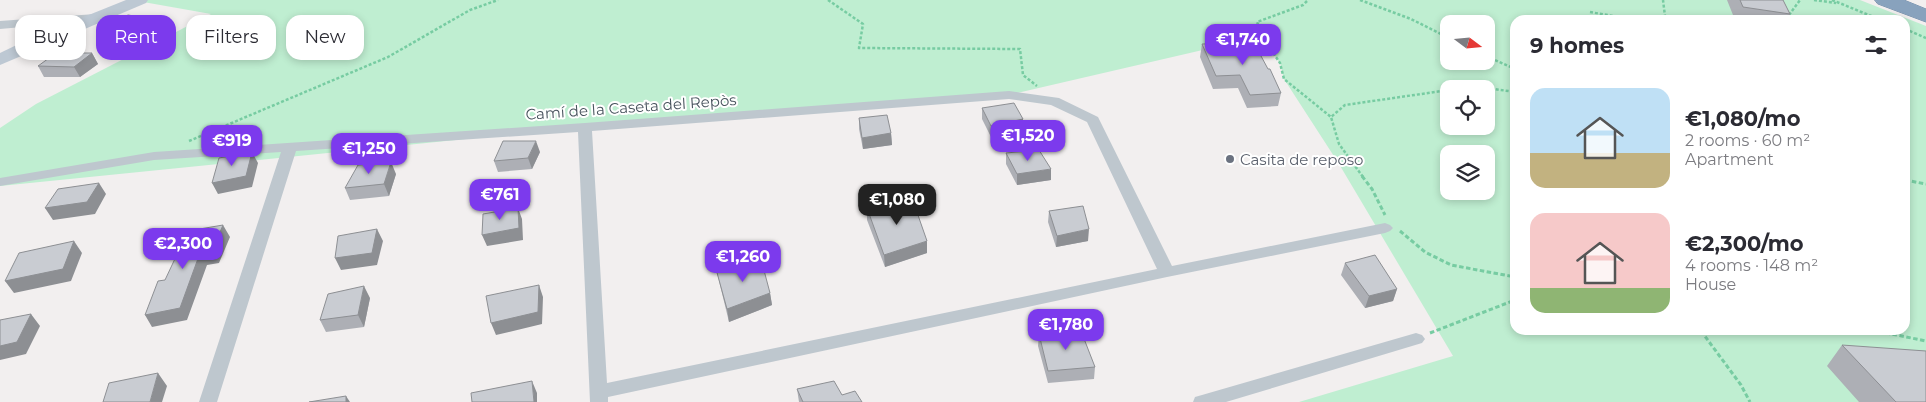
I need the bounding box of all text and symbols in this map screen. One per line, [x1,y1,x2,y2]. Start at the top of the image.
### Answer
chip: Buy [15,15,86,60]
chip: Rent [96,15,176,60]
chip: Filters [186,15,276,60]
chip: New [286,15,364,60]
north arrow [1440,15,1495,70]
map controls [1440,15,1495,200]
pin: €1,740 [1202,23,1284,66]
text: €1,740 [1216,30,1270,49]
icon: filters [1862,31,1890,59]
text: 9 homes [1530,33,1624,58]
button: locate [1440,80,1495,135]
street label: Camí de la Caseta del Repòs [525,90,737,124]
text: €1,080/mo [1685,106,1800,131]
icon: home [1570,108,1630,168]
pin: €1,520 [987,120,1069,162]
pin: €919 [202,124,262,167]
text: €1,520 [1001,126,1055,145]
text: €919 [212,131,252,150]
text: 2 rooms · 60 m² [1685,131,1810,150]
pin: €1,250 [328,132,410,175]
text: €1,250 [342,139,396,158]
button: layers [1440,145,1495,200]
place label: Casita de reposo [1240,150,1364,169]
text: Apartment [1685,150,1774,169]
marker: Casita de reposo [1224,153,1236,165]
pin: €761 [470,178,530,221]
pin: €1,080 [856,184,938,226]
text: €761 [480,185,520,204]
text: €1,080 [869,190,925,209]
pin: €2,300 [142,228,224,270]
text: €2,300/mo [1685,231,1804,256]
icon: home [1570,233,1630,293]
text: €2,300 [154,234,212,253]
pin: €1,260 [702,240,784,283]
text: €1,260 [716,247,770,266]
text: 4 rooms · 148 m² [1685,256,1818,275]
text: House [1685,275,1736,294]
pin: €1,780 [1025,308,1107,351]
text: €1,780 [1039,315,1093,334]

